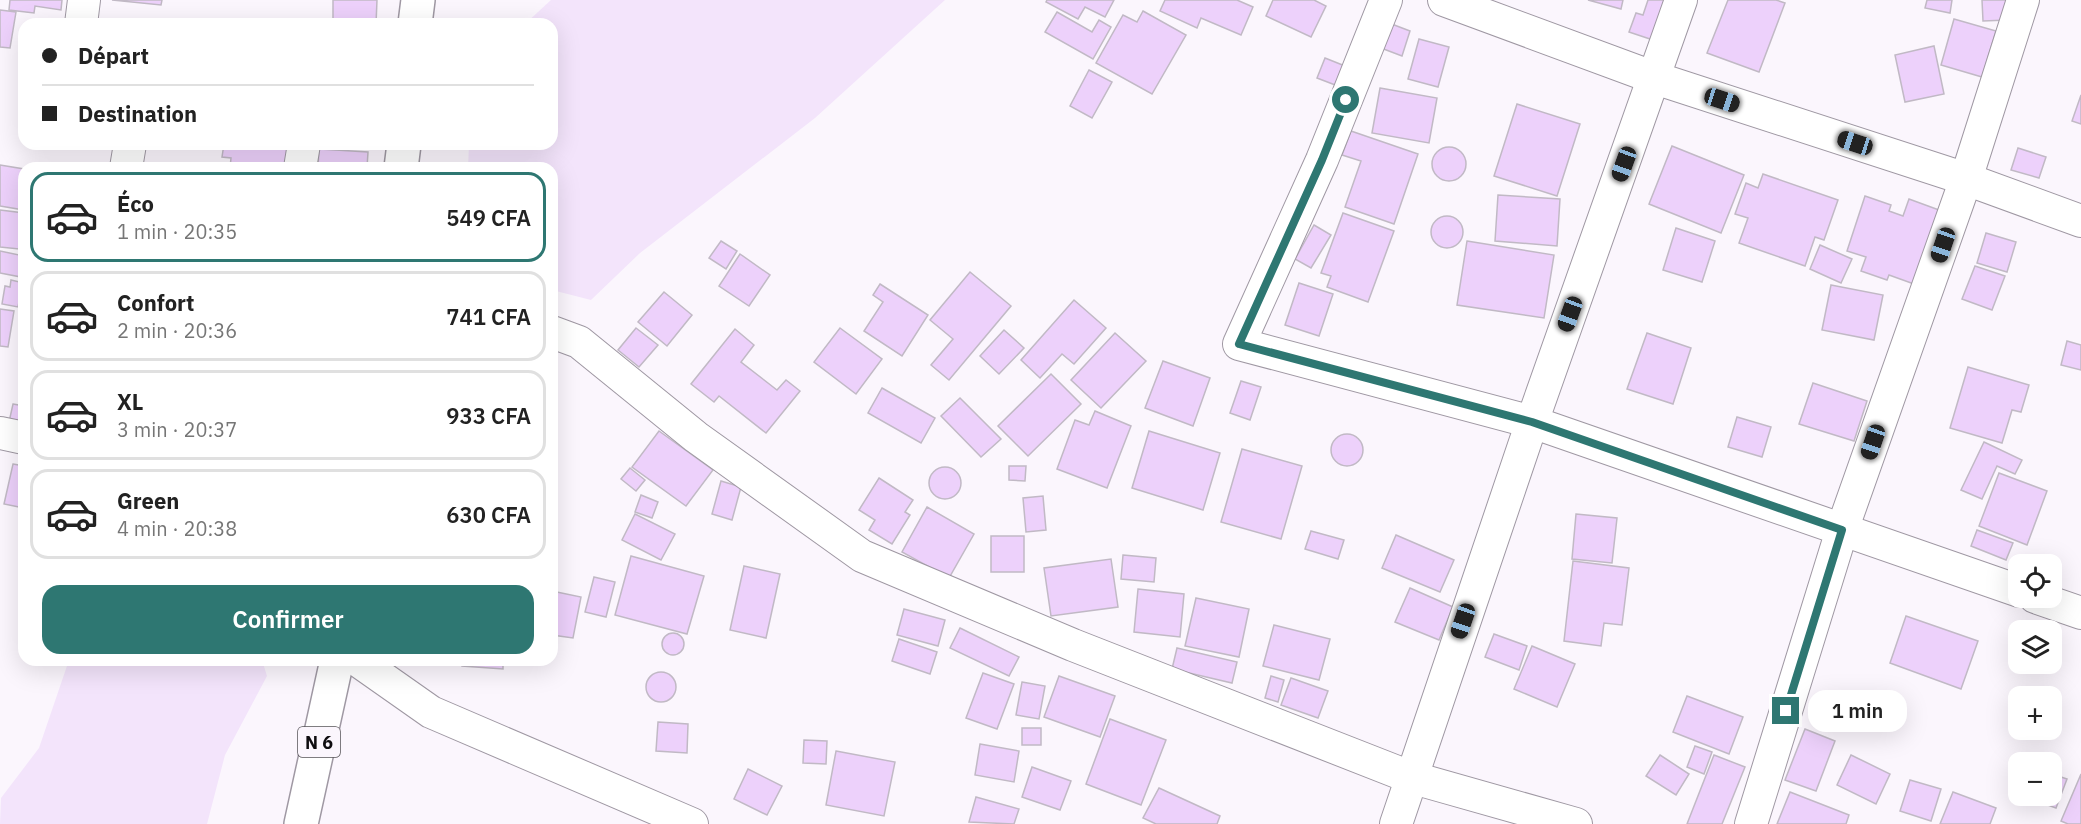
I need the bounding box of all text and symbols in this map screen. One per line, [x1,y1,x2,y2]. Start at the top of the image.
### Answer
text: Départ [78,41,149,70]
route start [1332,86,1359,113]
car [1702,86,1742,114]
text: Destination [78,99,197,128]
car [1835,129,1875,157]
car [1609,144,1639,184]
text: Éco [117,189,154,218]
icon: car [45,190,99,244]
text: 549 CFA [446,203,531,232]
text: 1 min · 20:35 [117,218,237,245]
car [1929,225,1957,265]
text: Confort [117,288,195,317]
icon: car [45,289,99,343]
car [1555,294,1585,334]
text: 741 CFA [446,302,531,331]
text: 2 min · 20:36 [117,317,237,344]
text: XL [117,387,143,416]
icon: car [45,388,99,442]
text: 933 CFA [446,401,531,430]
text: 3 min · 20:37 [117,416,237,443]
car [1859,422,1887,462]
text: Green [117,486,179,515]
icon: car [45,487,99,541]
text: 630 CFA [446,500,531,529]
text: 4 min · 20:38 [117,515,237,542]
map controls [2008,554,2062,806]
button: locate [2008,554,2062,608]
button: Confirmer [42,585,534,654]
car [1449,601,1477,641]
button: layers [2008,620,2062,674]
button: + [2008,686,2062,740]
callout: 1 min [1807,690,1906,732]
route end [1772,697,1799,724]
text: 1 min [1832,697,1883,724]
road number: N 6 [298,727,340,757]
button: − [2008,752,2062,806]

